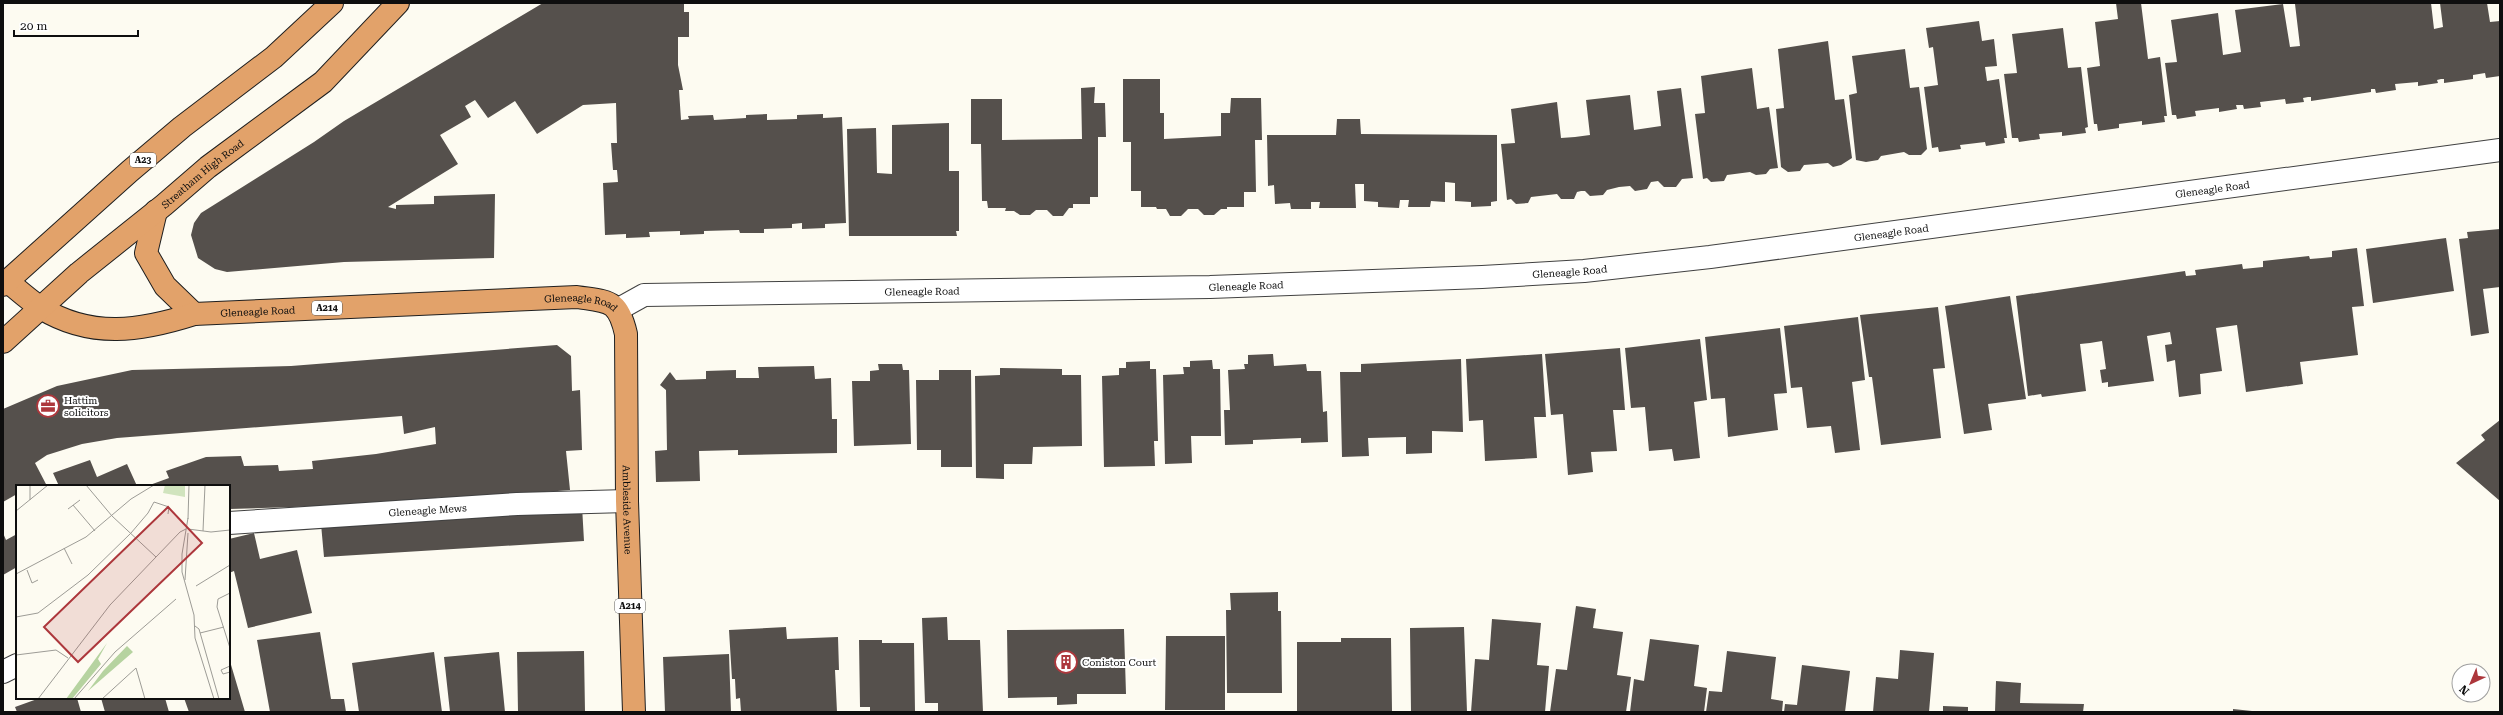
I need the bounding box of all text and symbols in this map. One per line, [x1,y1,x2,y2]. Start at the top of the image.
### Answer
scale bar [14,12,138,38]
text: 20 m [20,19,47,33]
street label: Streatham High Road [159,137,246,211]
road number: A23 [130,153,156,167]
street label: Gleneagle Road [2174,179,2251,200]
street label: Gleneagle Road [1853,222,1930,243]
street label: Gleneagle Road [1532,263,1608,280]
street label: Gleneagle Road [1208,279,1284,293]
street label: Gleneagle Road [884,286,960,298]
street label: Gleneagle Road [544,292,620,314]
road number: A214 [312,301,342,315]
street label: Gleneagle Road [220,304,296,319]
office icon: Hattim solicitors [35,393,61,419]
place label: Hattim solicitors [64,395,109,418]
street label: Ambleside Avenue [621,465,634,555]
inset map [16,485,230,699]
street label: Gleneagle Mews [388,502,467,518]
road number: A214 [615,599,645,613]
building icon: Coniston Court [1053,649,1079,675]
place label: Coniston Court [1082,657,1156,668]
north arrow [2451,663,2491,703]
text: N [2456,682,2472,697]

